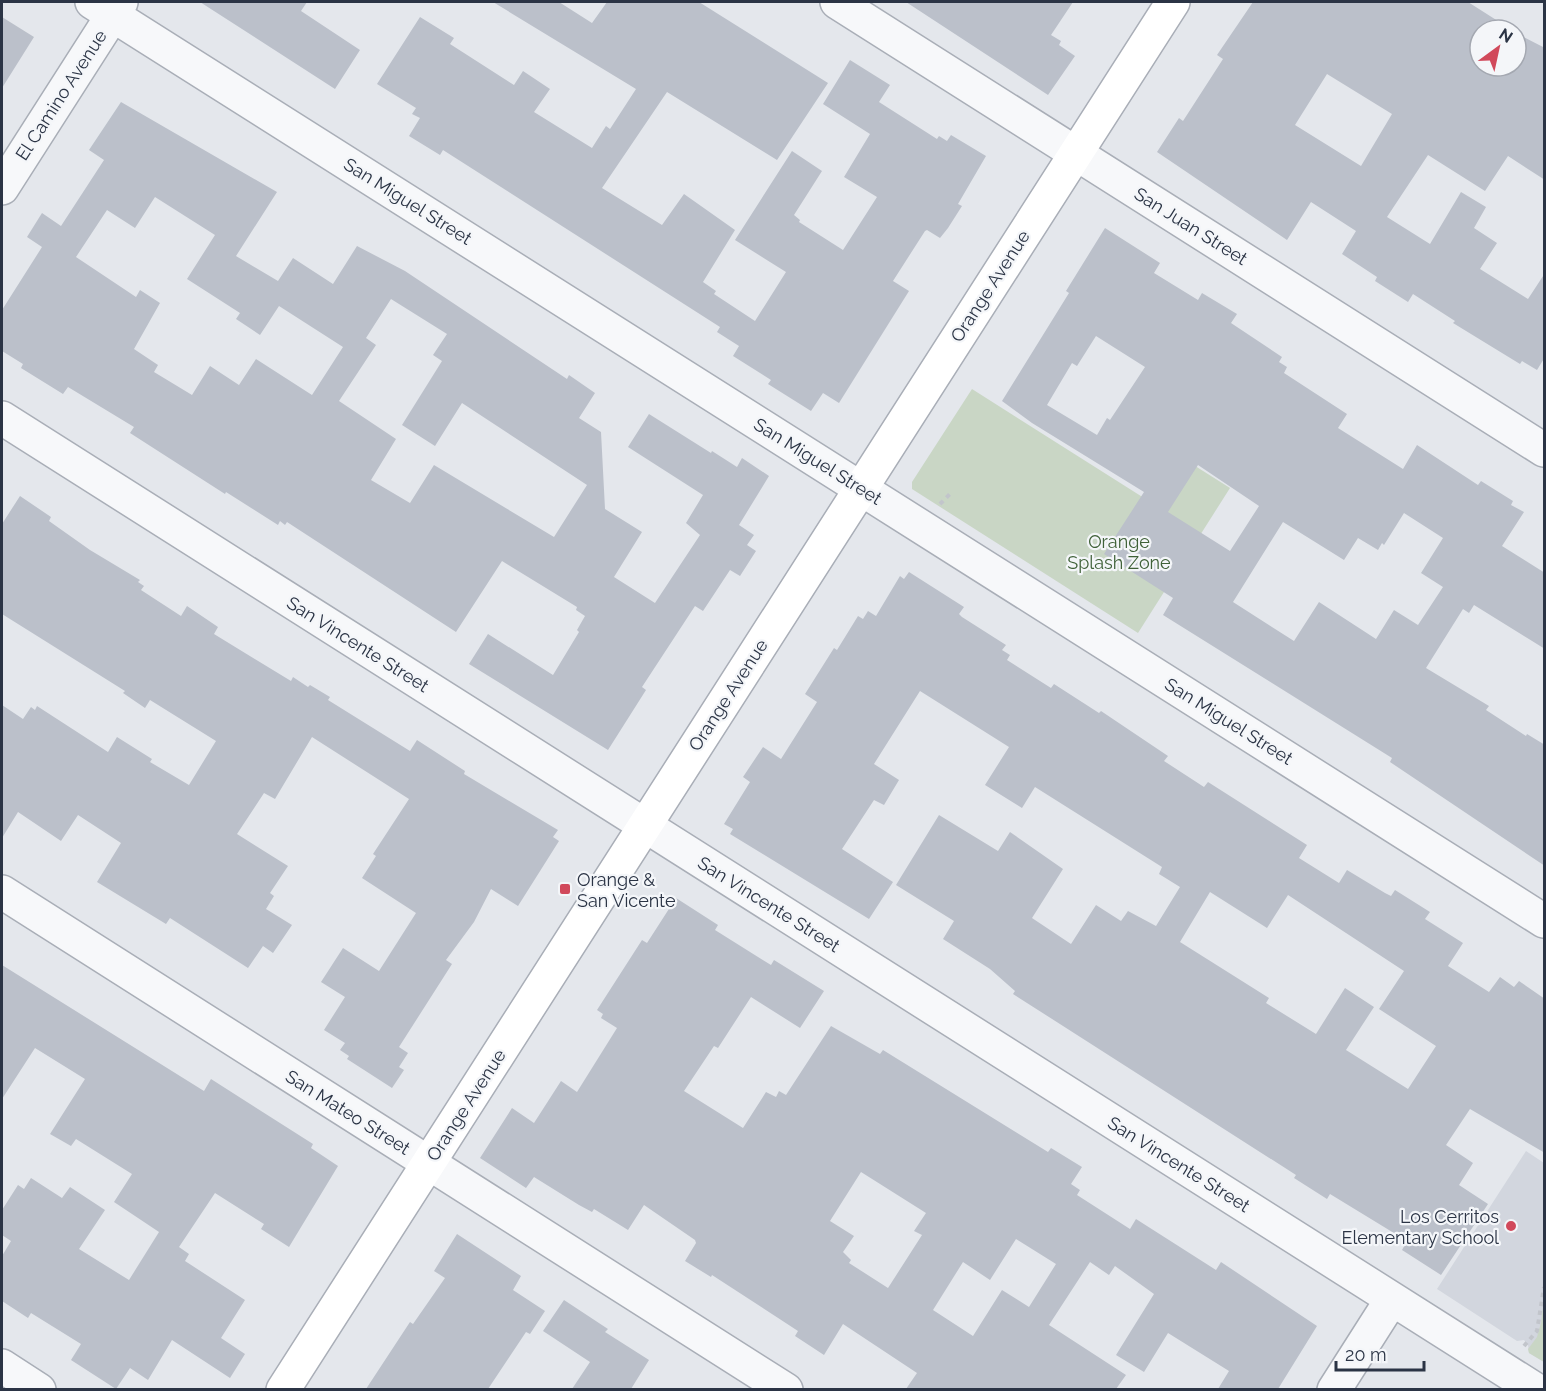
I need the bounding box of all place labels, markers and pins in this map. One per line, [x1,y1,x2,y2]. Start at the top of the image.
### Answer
place label: Orange & San Vicente [577,869,676,911]
marker: Orange & San Vicente [558,882,572,896]
place label: Los Cerritos Elementary School [1341,1206,1499,1248]
marker: Los Cerritos Elementary School [1504,1219,1518,1233]

